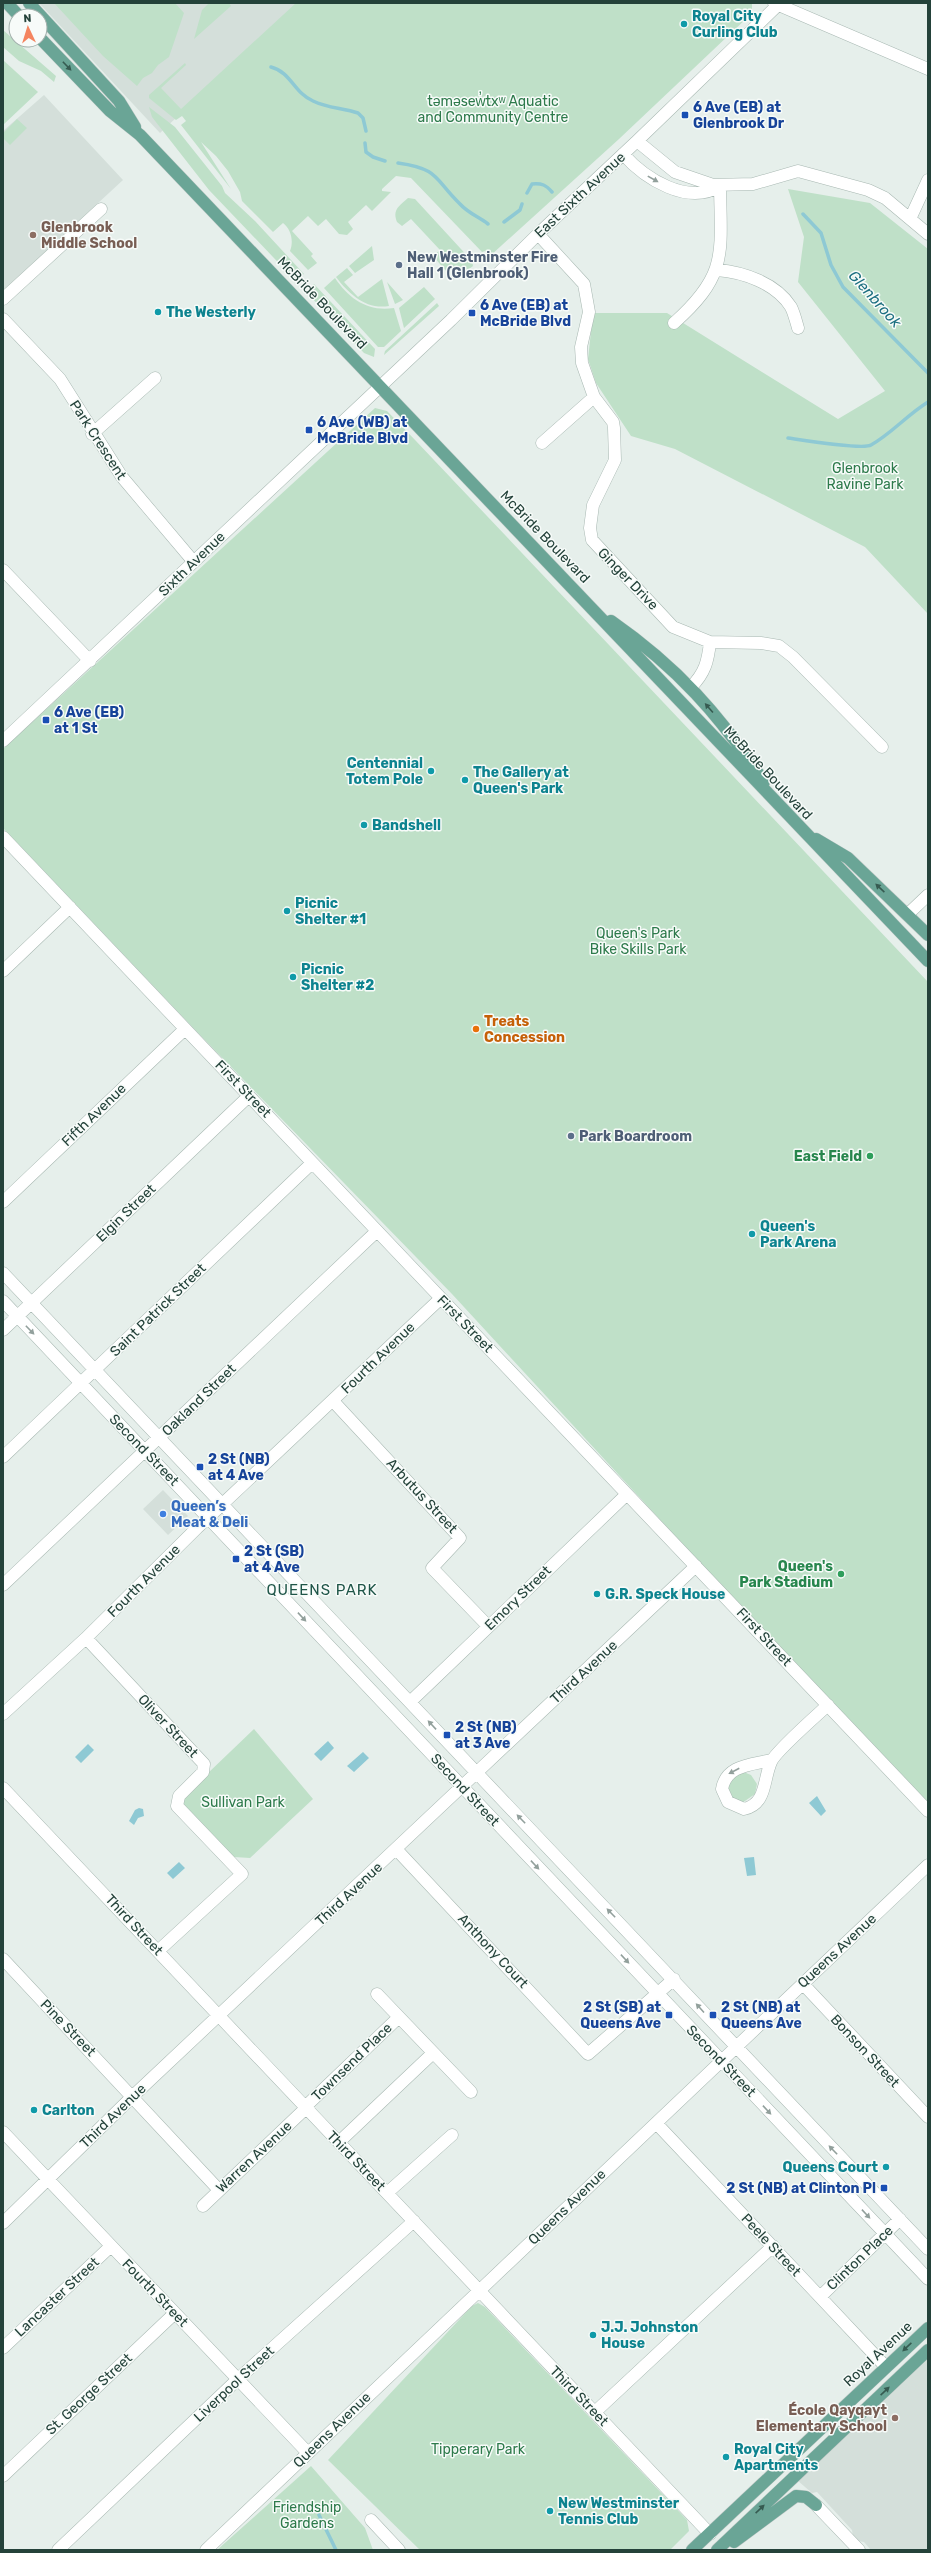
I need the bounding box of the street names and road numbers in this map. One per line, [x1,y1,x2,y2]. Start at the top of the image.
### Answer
street label: East Sixth Avenue [531,148,629,241]
street label: McBride Boulevard [274,253,370,353]
street label: Park Crescent [66,397,130,483]
street label: McBride Boulevard [497,487,593,587]
street label: Sixth Avenue [155,528,229,600]
street label: Ginger Drive [594,544,662,614]
street label: McBride Boulevard [720,723,816,823]
street label: First Street [211,1057,275,1122]
street label: Fifth Avenue [58,1080,130,1150]
street label: Elgin Street [93,1180,160,1246]
street label: Saint Patrick Street [107,1260,210,1360]
street label: First Street [433,1292,497,1357]
street label: Fourth Avenue [338,1318,419,1397]
street label: Oakland Street [158,1360,240,1440]
street label: Second Street [106,1411,183,1490]
street label: Arbutus Street [383,1455,461,1537]
street label: Fourth Avenue [104,1541,184,1621]
street label: Emory Street [481,1562,555,1634]
street label: First Street [733,1604,796,1670]
street label: Third Avenue [547,1637,621,1707]
street label: Oliver Street [134,1691,202,1762]
street label: Second Street [427,1750,503,1830]
street label: Third Avenue [312,1859,386,1929]
street label: Third Street [101,1891,167,1959]
street label: Anthony Court [454,1910,532,1992]
street label: Queens Avenue [794,1910,880,1992]
street label: Pine Street [37,1996,100,2060]
street label: Bonson Street [827,2011,903,2091]
street label: Townsend Place [308,2019,396,2105]
street label: Second Street [683,2022,760,2101]
street label: Third Avenue [76,2080,150,2152]
street label: Warren Avenue [213,2117,296,2196]
street label: Third Street [323,2127,389,2195]
street label: Queens Avenue [525,2166,609,2248]
street label: Peele Street [738,2210,805,2280]
street label: Clinton Place [823,2222,897,2294]
street label: Lancaster Street [11,2253,103,2340]
street label: Fourth Street [118,2256,192,2331]
street label: Royal Avenue [840,2318,916,2390]
street label: Liverpool Street [190,2342,278,2426]
street label: St. George Street [42,2349,136,2438]
street label: Third Street [546,2362,612,2430]
street label: Queens Avenue [290,2389,374,2471]

